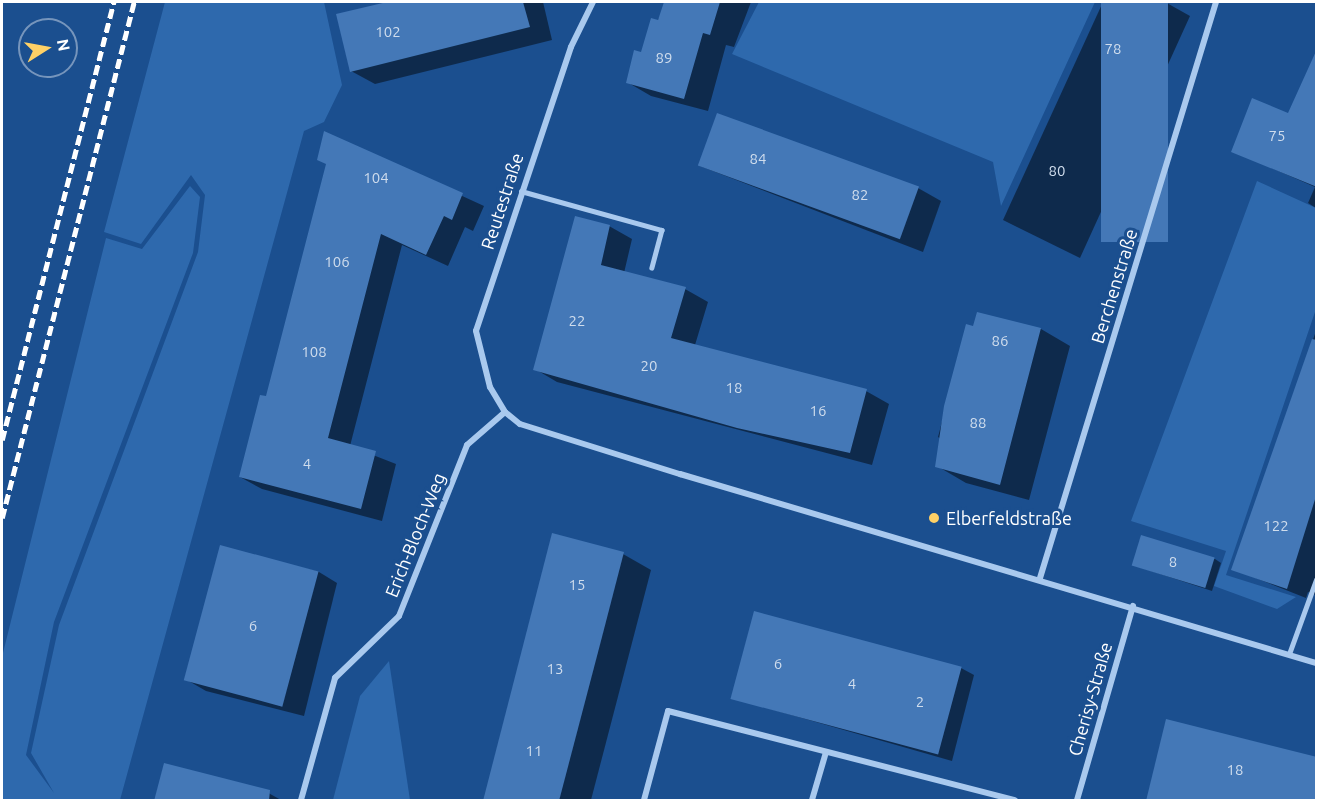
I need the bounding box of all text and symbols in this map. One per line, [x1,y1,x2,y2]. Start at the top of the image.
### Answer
north arrow [18,18,78,78]
house number: 102 [375,23,401,41]
text: N [54,37,74,53]
house number: 78 [1105,40,1121,58]
house number: 89 [656,49,672,67]
house number: 75 [1269,127,1285,145]
street label: Reutestraße [476,150,528,252]
house number: 84 [750,150,766,168]
house number: 80 [1049,162,1065,180]
house number: 104 [363,169,389,187]
house number: 82 [852,186,868,204]
street label: Berchenstraße [1086,226,1142,346]
house number: 106 [324,253,350,271]
house number: 22 [569,312,585,330]
house number: 86 [992,332,1008,350]
house number: 108 [301,343,327,361]
house number: 20 [641,357,657,375]
house number: 18 [726,379,742,397]
house number: 16 [810,402,826,420]
house number: 88 [970,414,986,432]
house number: 4 [303,455,311,473]
street label: Erich-Bloch-Weg [380,470,450,600]
place label: Elberfeldstraße [946,507,1072,529]
marker: Elberfeldstraße [927,511,941,525]
house number: 122 [1263,517,1289,535]
house number: 8 [1169,553,1177,571]
house number: 15 [569,576,585,594]
house number: 6 [249,617,257,635]
street label: Cherisy-Straße [1063,640,1117,758]
house number: 6 [774,655,782,673]
house number: 13 [547,660,563,678]
house number: 4 [848,675,856,693]
house number: 2 [916,693,924,711]
house number: 11 [526,742,542,760]
house number: 18 [1227,761,1243,779]

